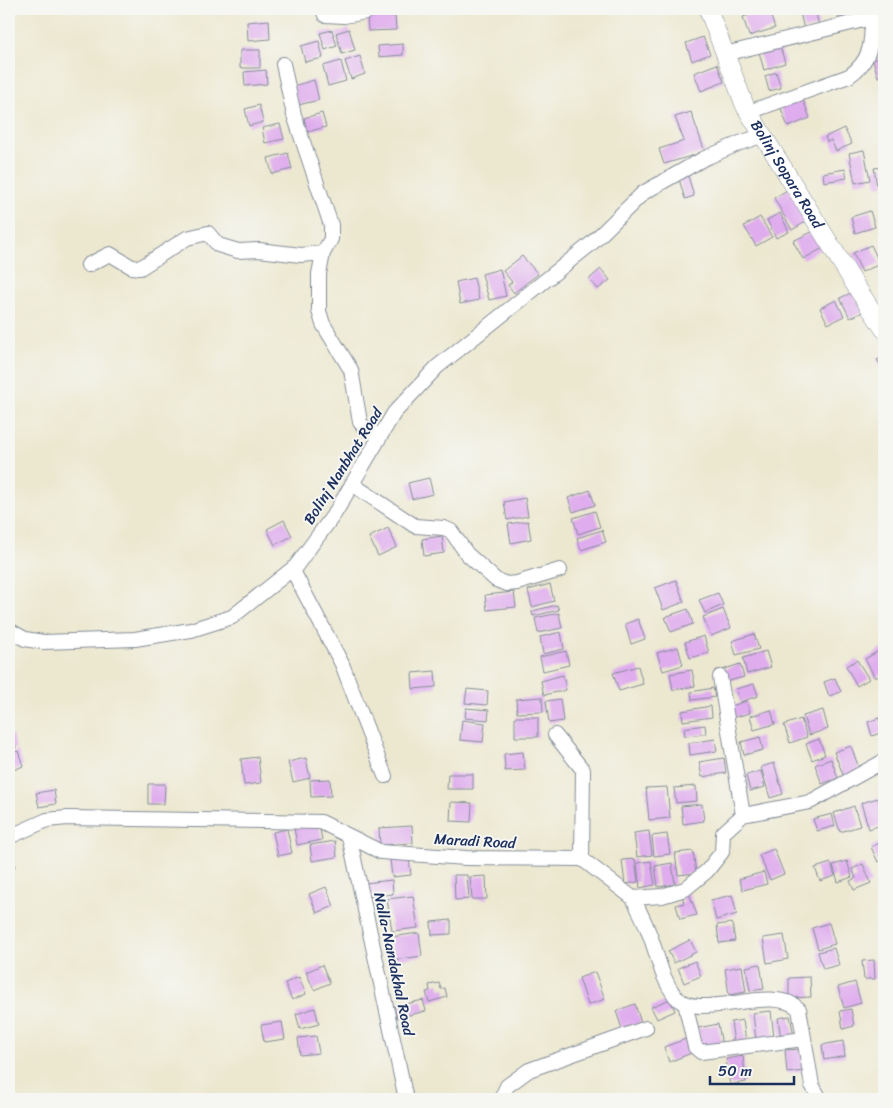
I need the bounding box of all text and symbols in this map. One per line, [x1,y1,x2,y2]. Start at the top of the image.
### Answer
street label: Bolinj Sopara Road [744,115,831,235]
street label: Bolinj Nanbhat Road [296,401,390,530]
street label: Maradi Road [434,826,517,856]
street label: Nalla-Nandakhal Road [366,890,422,1039]
scale bar [710,1053,794,1085]
text: 50 m [718,1058,753,1084]

